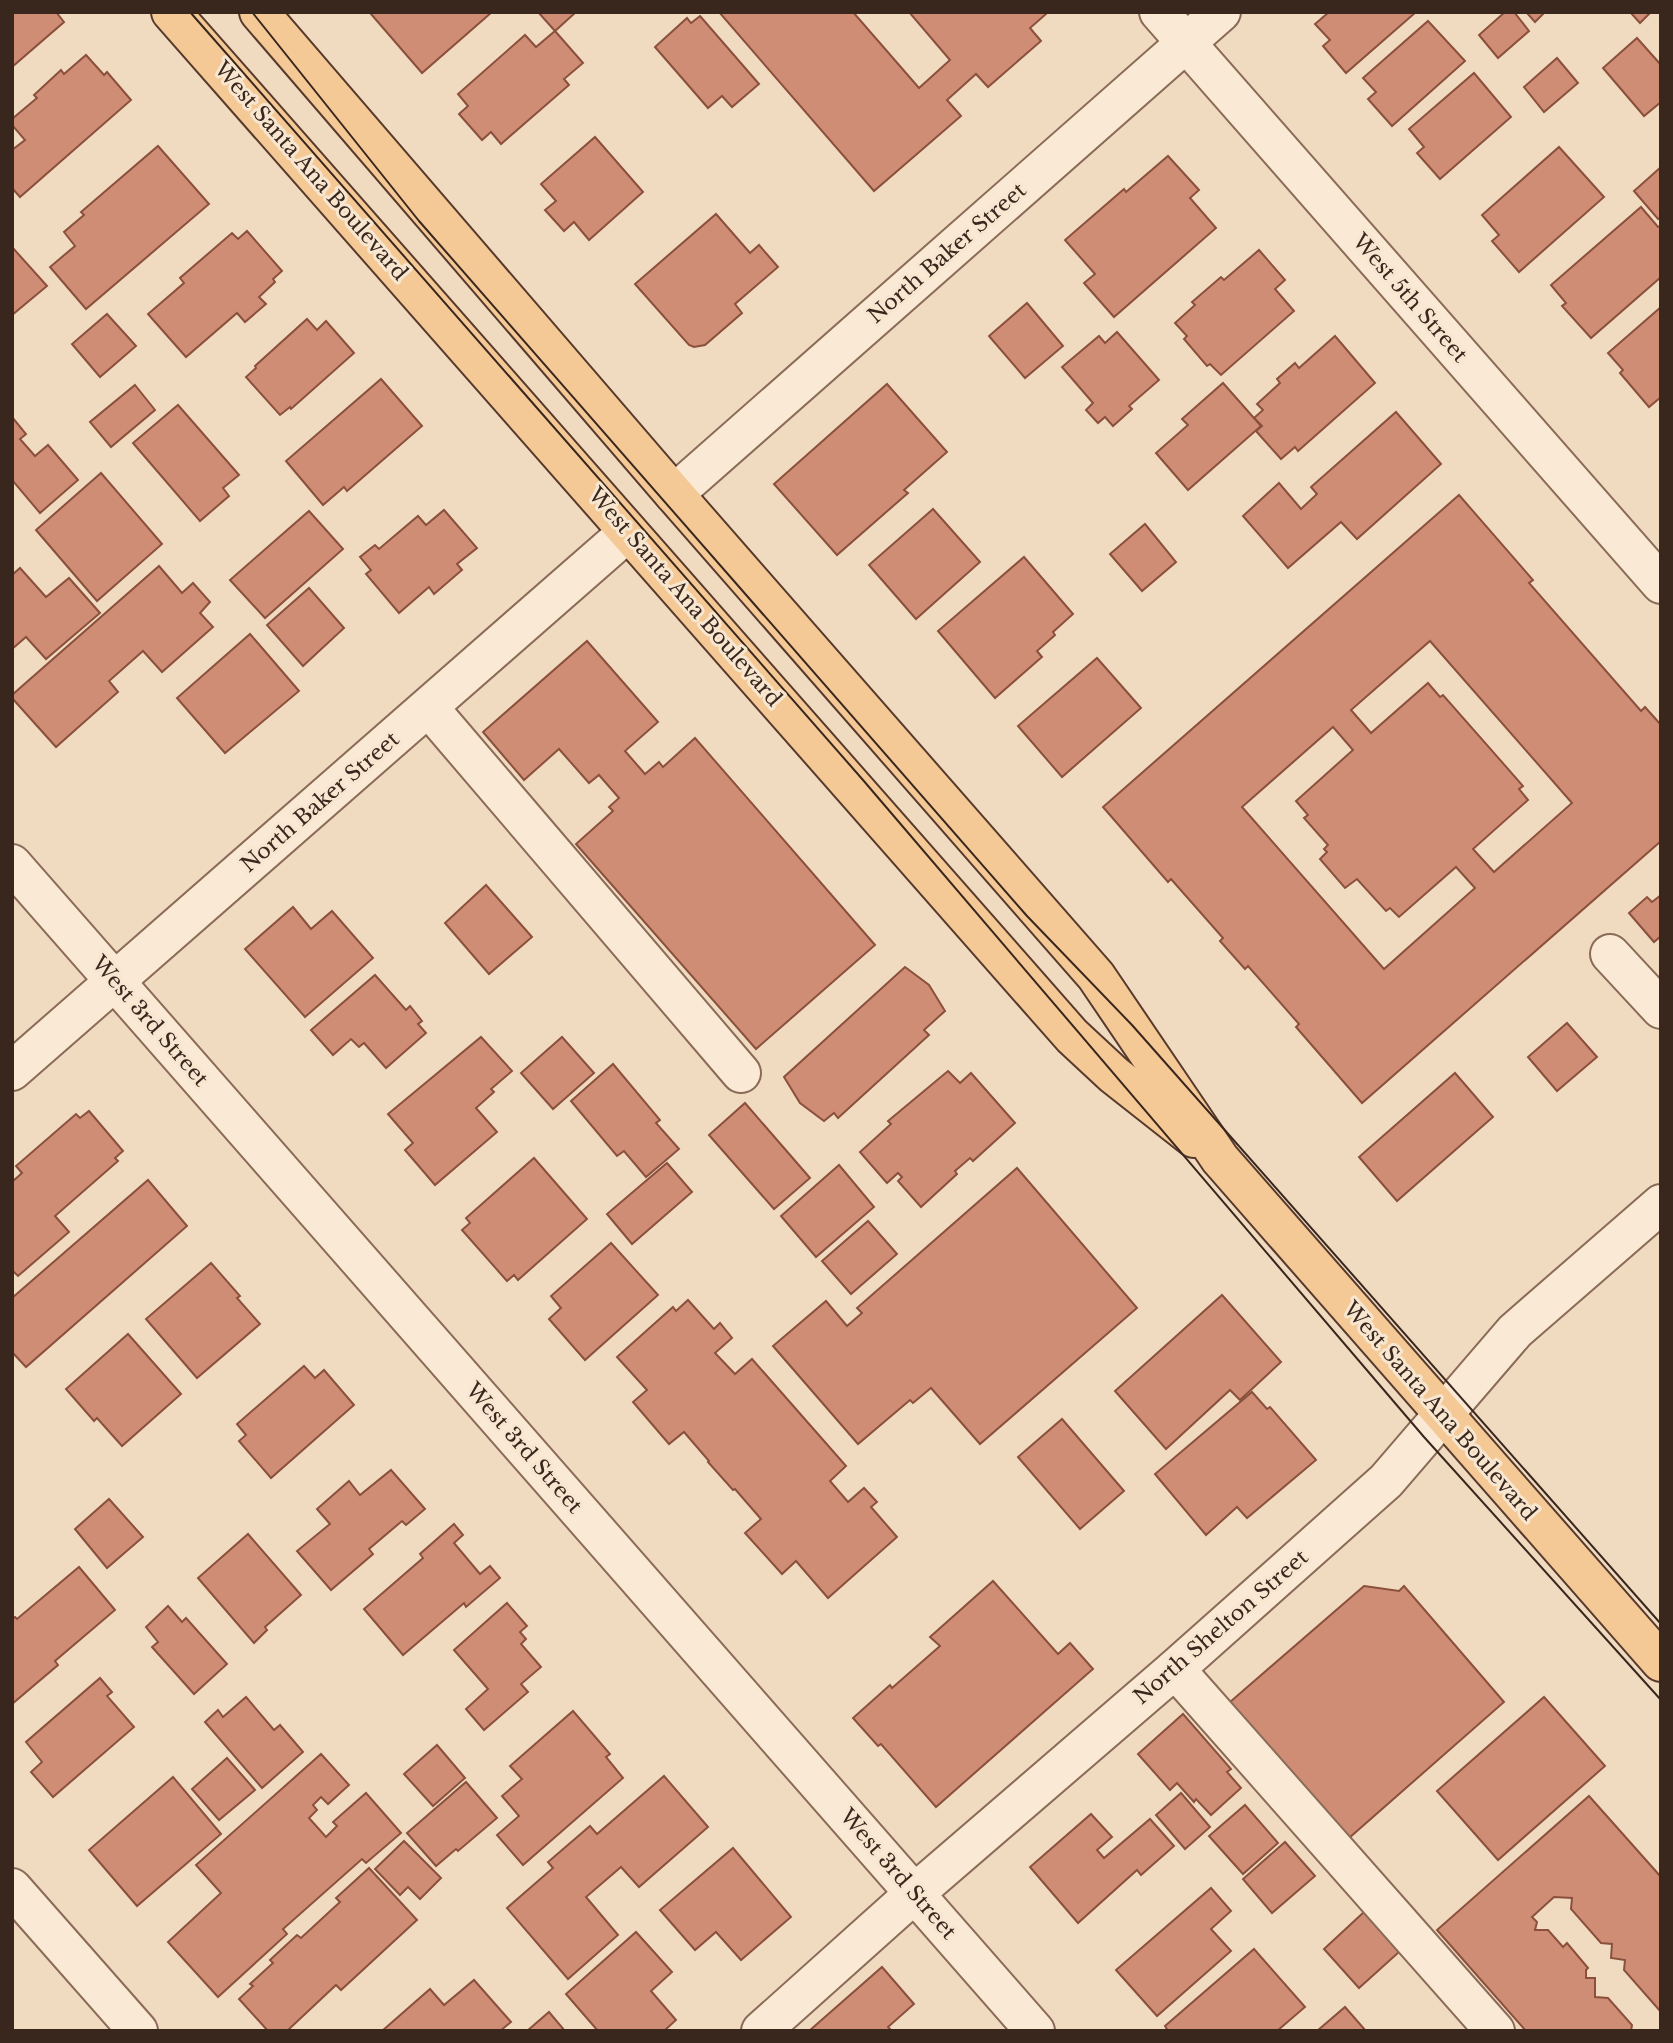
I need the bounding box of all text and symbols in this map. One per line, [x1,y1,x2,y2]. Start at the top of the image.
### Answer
street label: West Santa Ana Boulevard [208,55,413,286]
street label: North Baker Street [863,177,1031,329]
street label: West 5th Street [1346,228,1473,368]
street label: West Santa Ana Boulevard [582,481,787,712]
street label: North Baker Street [236,726,404,878]
street label: West 3rd Street [85,950,214,1092]
street label: West Santa Ana Boulevard [1337,1295,1542,1526]
street label: West 3rd Street [459,1377,588,1519]
street label: North Shelton Street [1128,1544,1314,1710]
street label: West 3rd Street [833,1803,962,1945]

